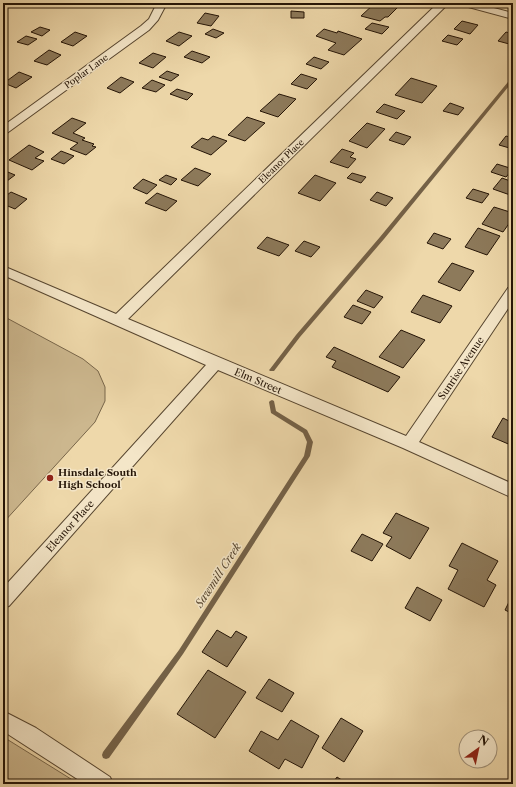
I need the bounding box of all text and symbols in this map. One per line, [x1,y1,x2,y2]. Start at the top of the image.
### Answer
street label: Poplar Lane [62,51,110,91]
street label: Eleanor Place [256,137,306,185]
street label: Sunrise Avenue [435,334,487,402]
street label: Elm Street [232,365,284,397]
place label: Hinsdale South High School [58,466,137,491]
marker: Hinsdale South High School [45,473,55,483]
street label: Eleanor Place [43,497,97,555]
water label: Sawmill Creek [191,540,244,611]
north arrow [458,729,498,769]
text: N [476,732,492,749]

